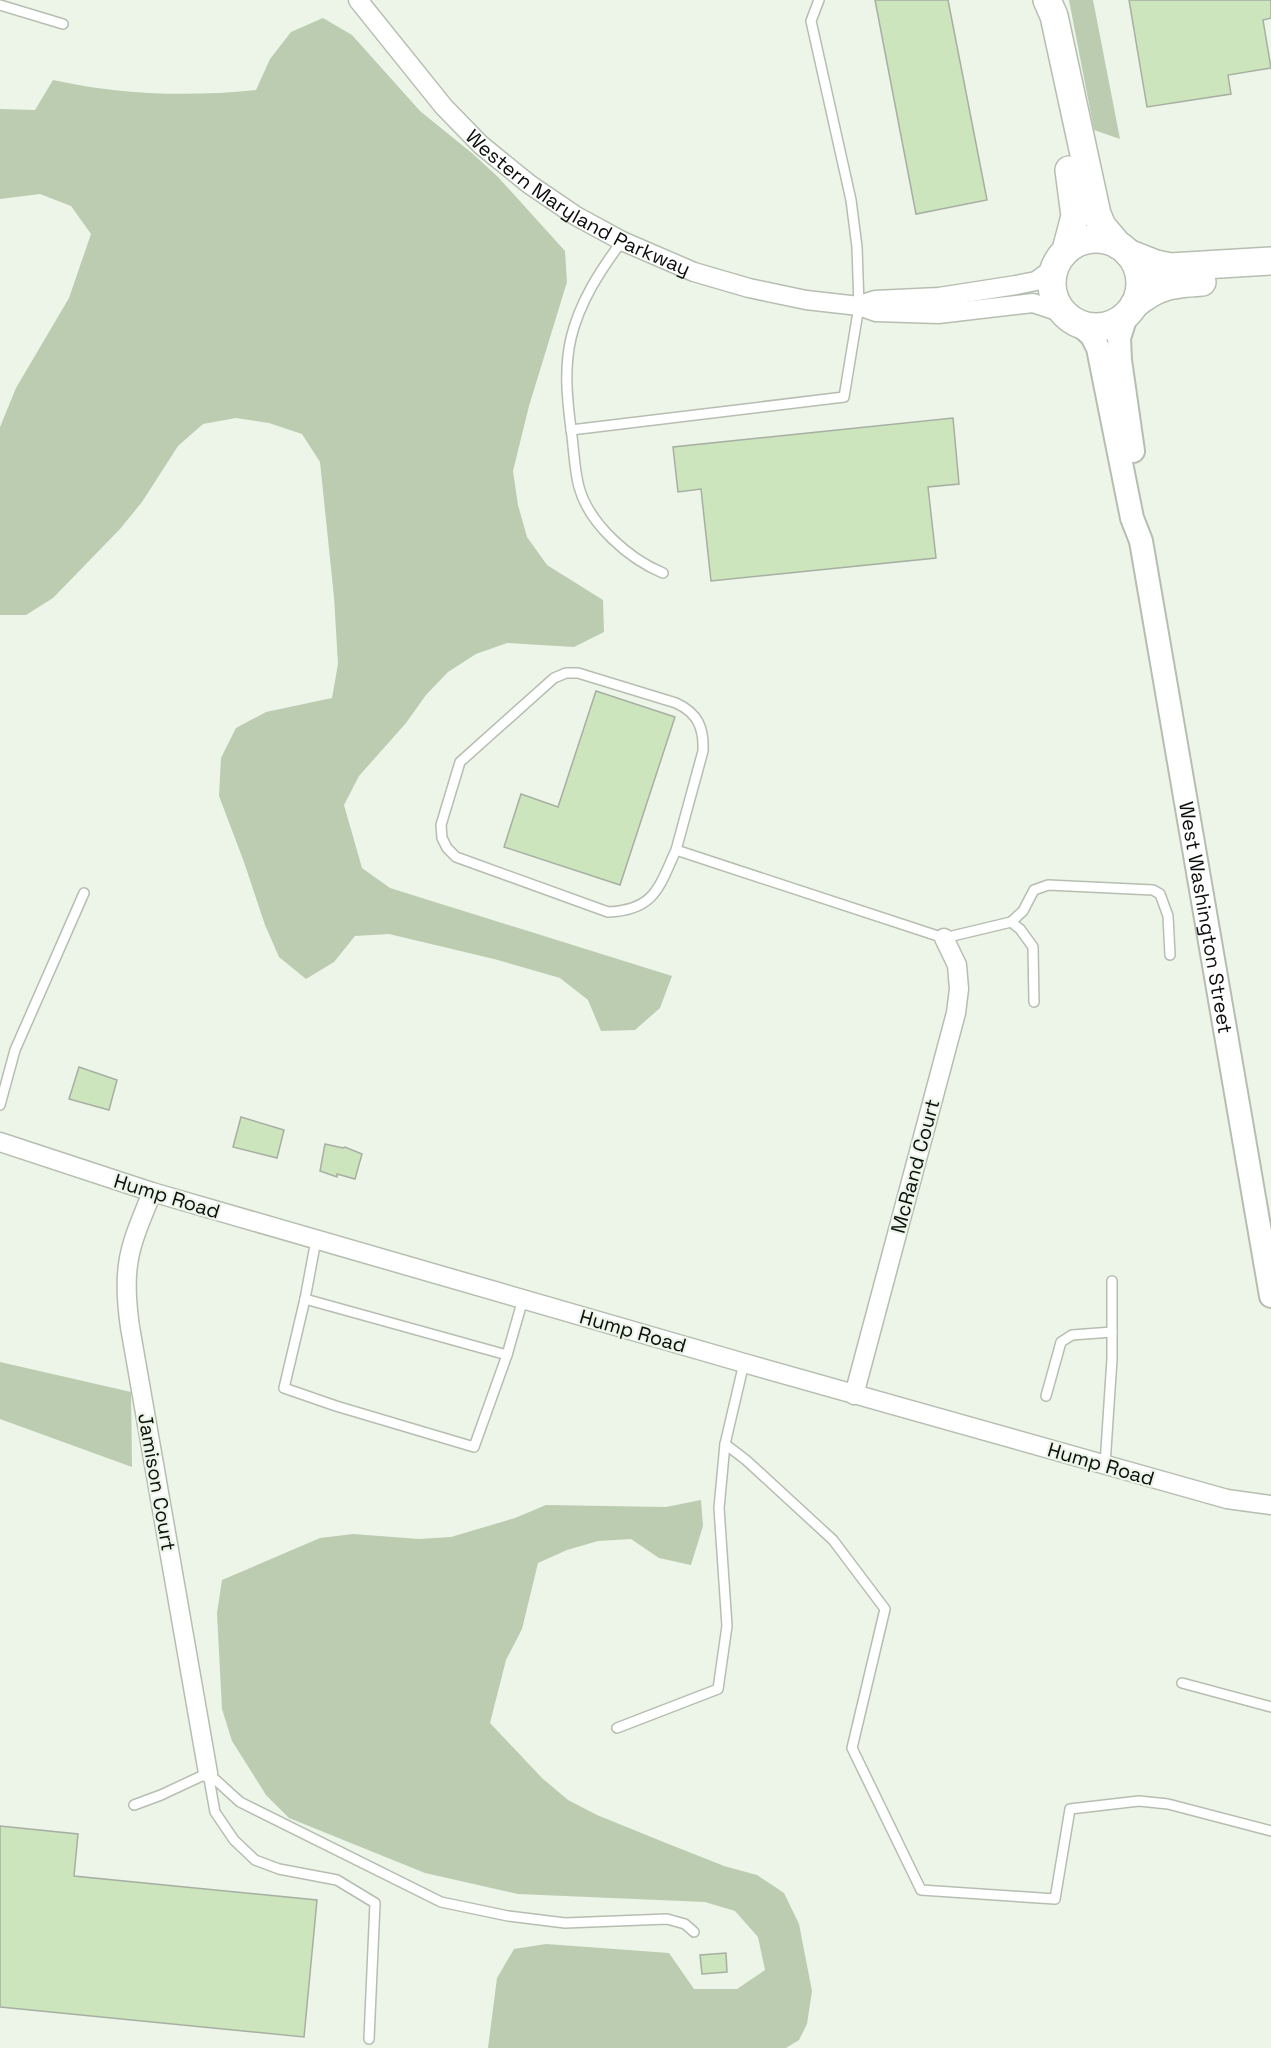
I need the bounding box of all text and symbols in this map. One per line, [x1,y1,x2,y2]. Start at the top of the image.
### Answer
street label: Western Maryland Parkway [460,124,694,282]
street label: West Washington Street [1173,800,1239,1036]
street label: McRand Court [885,1096,945,1236]
street label: Hump Road [111,1168,223,1224]
street label: Hump Road [577,1303,689,1359]
street label: Jamison Court [132,1411,182,1553]
street label: Hump Road [1045,1436,1157,1492]

